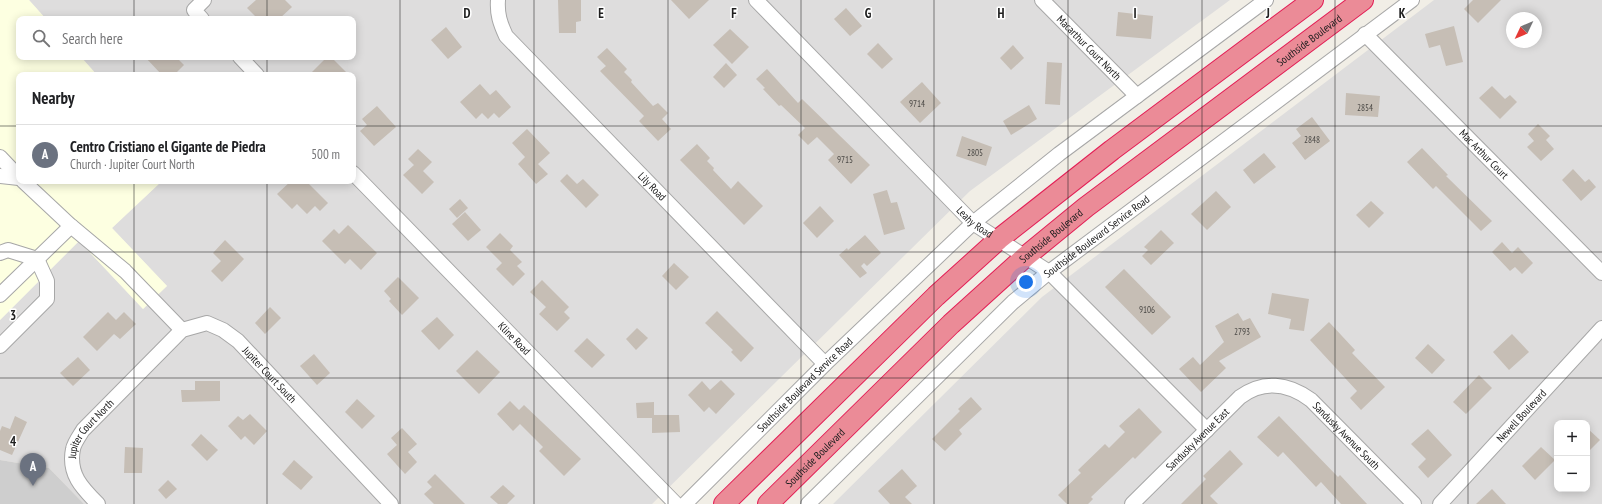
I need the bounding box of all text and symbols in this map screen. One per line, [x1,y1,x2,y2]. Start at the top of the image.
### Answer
text: D [464,5,471,22]
text: E [598,5,604,22]
text: F [731,5,737,22]
text: G [865,5,872,22]
text: H [998,5,1005,22]
text: I [1133,5,1137,22]
text: J [1265,5,1270,22]
text: K [1399,5,1406,22]
street label: Southside Boulevard [1274,11,1345,69]
street label: Macarthur Court North [1054,12,1124,83]
north arrow [1506,12,1542,48]
search box [16,16,356,60]
icon: search [30,27,52,49]
text: Search here [62,29,123,48]
text: Nearby [32,87,75,109]
house number: 9714 [909,98,925,109]
house number: 2854 [1357,102,1373,113]
street label: Mac Arthur Court [1456,126,1512,182]
house number: 2848 [1304,134,1320,145]
text: Centro Cristiano el Gigante de Piedra [70,137,266,156]
text: A [42,146,48,163]
text: 500 m [311,146,340,163]
house number: 2805 [967,147,983,158]
house number: 9715 [837,154,853,165]
text: Church · Jupiter Court North [70,156,195,173]
street label: Lily Road [635,169,669,204]
street label: Southside Boulevard Service Road [1041,192,1152,281]
street label: Leahy Road [954,203,996,241]
street label: Southside Boulevard [1016,205,1086,266]
your location [1016,272,1036,292]
house number: 9106 [1139,304,1155,315]
text: 3 [10,307,16,324]
street label: Kline Road [495,319,534,358]
house number: 2793 [1234,326,1250,337]
street label: Southside Boulevard Service Road [754,334,856,435]
street label: Jupiter Court South [239,343,300,406]
street label: Newell Boulevard [1493,386,1549,445]
street label: Jupiter Court North [65,396,117,460]
street label: Sandusky Avenue South [1310,399,1383,473]
street label: Sandusky Avenue East [1163,405,1232,474]
map controls [1554,420,1590,492]
button: + [1554,420,1590,456]
street label: Southside Boulevard [782,425,848,490]
text: 4 [10,433,17,450]
pin: A [20,453,46,486]
button: − [1554,456,1590,492]

